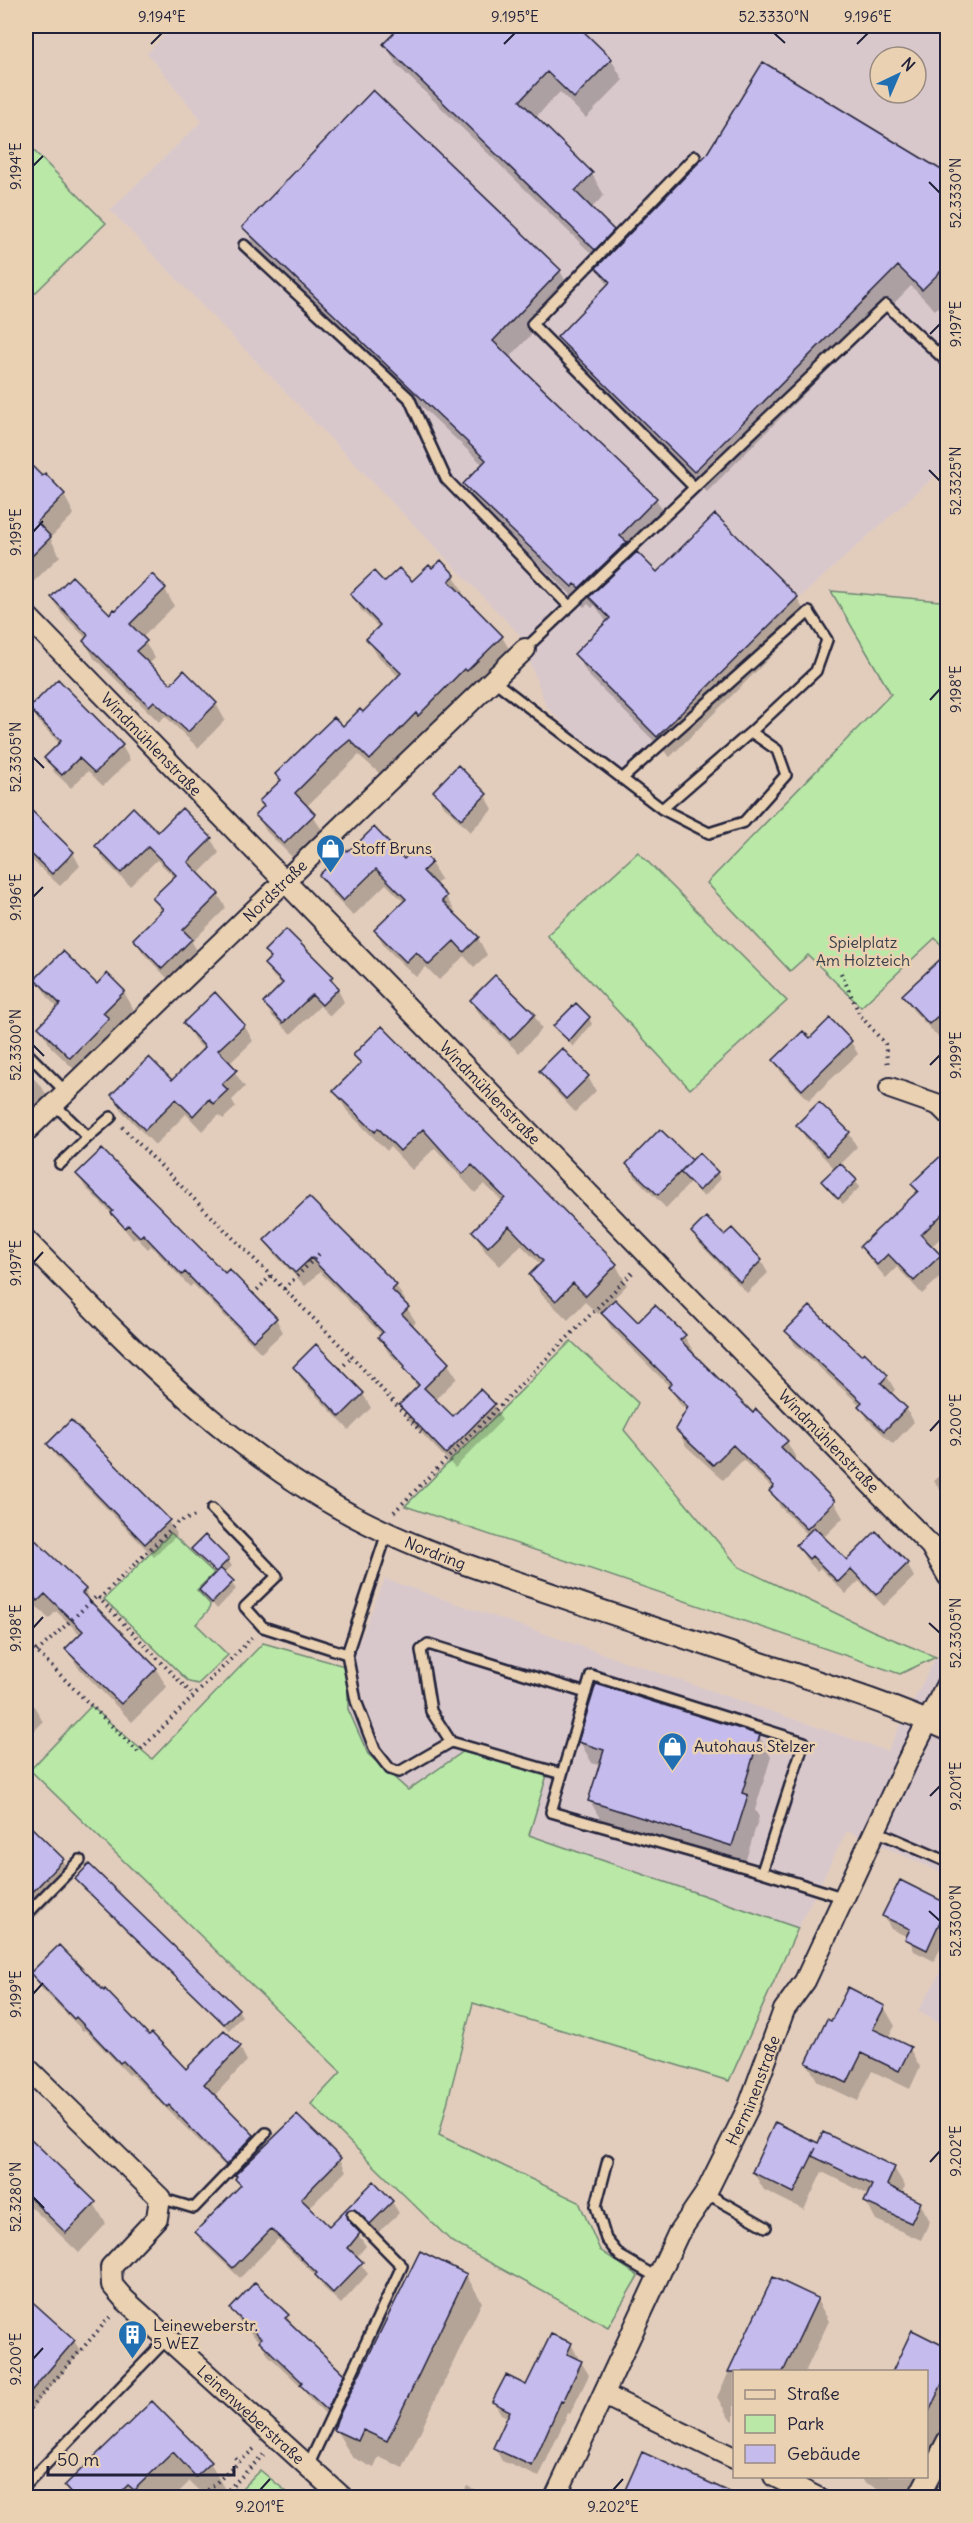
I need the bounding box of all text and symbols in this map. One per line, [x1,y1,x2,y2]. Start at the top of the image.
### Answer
text: 9.194°E [138,7,186,26]
text: 9.195°E [491,7,539,26]
text: 52.3330°N [739,7,809,26]
text: 9.196°E [844,7,892,26]
north arrow [868,45,928,105]
text: N [897,53,919,75]
text: 9.194°E [6,142,25,190]
text: 52.3330°N [946,158,965,228]
text: 9.197°E [946,301,965,347]
text: 52.3325°N [946,446,965,516]
text: 9.195°E [6,508,25,556]
text: 9.198°E [946,665,965,713]
street label: Windmühlenstraße [97,688,206,800]
text: 52.3305°N [6,722,25,792]
shop icon: Stoff Bruns [315,832,347,874]
place label: Stoff Bruns [352,838,432,858]
street label: Nordstraße [239,855,311,926]
text: 9.196°E [6,873,25,921]
park label: Spielplatz Am Holzteich [816,932,910,970]
text: 52.3300°N [6,1009,25,1081]
text: 9.199°E [946,1031,965,1079]
street label: Windmühlenstraße [436,1037,545,1148]
text: 9.197°E [6,1240,25,1286]
street label: Windmühlenstraße [774,1385,884,1497]
text: 9.200°E [946,1393,965,1447]
street label: Nordring [402,1532,469,1574]
text: 52.3305°N [946,1598,965,1668]
text: 9.198°E [6,1604,25,1652]
shop icon: Autohaus Stelzer [657,1730,689,1772]
place label: Autohaus Stelzer [694,1736,816,1756]
text: 9.201°E [946,1761,965,1811]
text: 52.3300°N [946,1885,965,1957]
text: 9.199°E [6,1970,25,2018]
street label: Herminenstraße [721,2033,784,2148]
text: 9.202°E [946,2125,965,2177]
text: 52.3280°N [6,2162,25,2232]
place label: Leineweberstr. 5 WEZ [153,2315,258,2353]
building icon: Leineweberstr. 5 WEZ [116,2318,148,2360]
text: 9.200°E [6,2332,25,2386]
street label: Leinenweberstraße [193,2361,309,2468]
legend [733,2370,928,2478]
text: Straße [787,2382,840,2405]
text: Park [787,2412,824,2435]
scale bar [48,2439,234,2477]
text: Gebäude [787,2442,860,2465]
text: 50 m [57,2448,99,2471]
text: 9.201°E [235,2497,285,2516]
text: 9.202°E [587,2497,639,2516]

